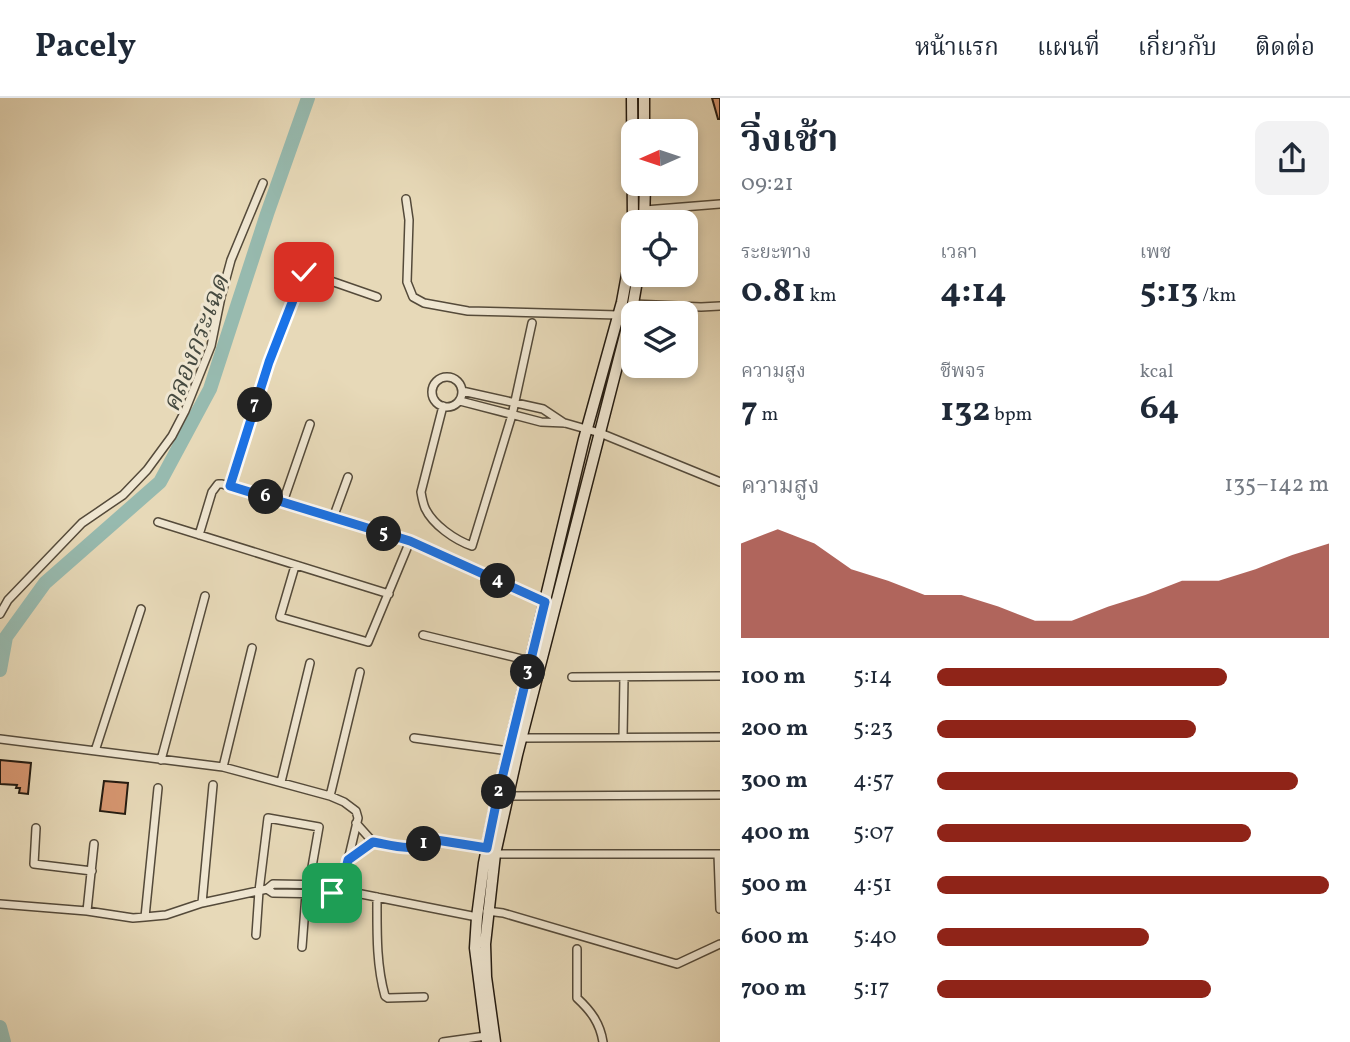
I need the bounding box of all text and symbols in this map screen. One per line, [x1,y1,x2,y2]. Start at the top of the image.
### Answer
text: Pacely [35,25,136,71]
text: หน้าแรก [915,32,999,66]
text: แผนที่ [1037,32,1100,66]
text: เกี่ยวกับ [1138,32,1217,66]
text: ติดต่อ [1255,32,1315,66]
text: วิ่งเช้า [741,115,838,168]
north arrow [621,119,698,196]
map controls [621,119,698,378]
button: share [1255,121,1329,195]
text: 09:21 [741,168,794,200]
button: locate [621,210,698,287]
text: ระยะทาง [741,240,811,266]
text: เวลา [940,240,977,266]
text: เพซ [1140,240,1171,266]
pin [274,242,334,302]
icon: check [285,253,323,291]
text: 0.81 [741,268,806,316]
text: 4:14 [940,268,1007,316]
text: 5:13 [1140,268,1198,316]
water label: คลองกระเฉด [154,269,240,417]
text: km [806,283,837,309]
text: /km [1198,283,1236,309]
button: layers [621,301,698,378]
text: ความสูง [741,359,806,385]
text: ชีพจร [940,359,985,385]
text: kcal [1140,359,1173,385]
text: 64 [1140,385,1180,433]
text: 7 [741,387,758,435]
text: 132 [940,387,990,435]
pin: 7 [238,388,272,422]
text: 7 [250,391,259,417]
text: m [758,402,778,428]
text: bpm [990,402,1032,428]
text: 135–142 m [1224,469,1329,501]
text: ความสูง [741,471,819,503]
pin: 6 [248,480,284,514]
text: 6 [260,483,271,509]
pin: 5 [366,516,402,551]
text: 5 [379,520,388,546]
pin: 4 [480,564,516,598]
text: 4 [492,567,503,593]
pin: 3 [510,654,546,690]
text: 3 [523,658,532,684]
text: 100 m [741,661,806,693]
text: 5:14 [853,661,892,693]
text: 200 m [741,713,808,745]
text: 5:23 [853,713,893,745]
text: 300 m [741,765,808,797]
text: 4:57 [853,765,894,797]
pin: 2 [482,774,516,810]
text: 2 [494,778,503,804]
text: 400 m [741,817,810,849]
text: 5:07 [853,817,894,849]
pin: 1 [406,826,442,862]
text: 1 [420,830,427,856]
pin [302,863,362,923]
text: 500 m [741,869,807,901]
text: 4:51 [853,869,892,901]
icon: arrive [313,874,351,912]
text: 600 m [741,921,809,953]
text: 5:40 [853,921,897,953]
text: 700 m [741,973,807,1005]
text: 5:17 [853,973,890,1005]

